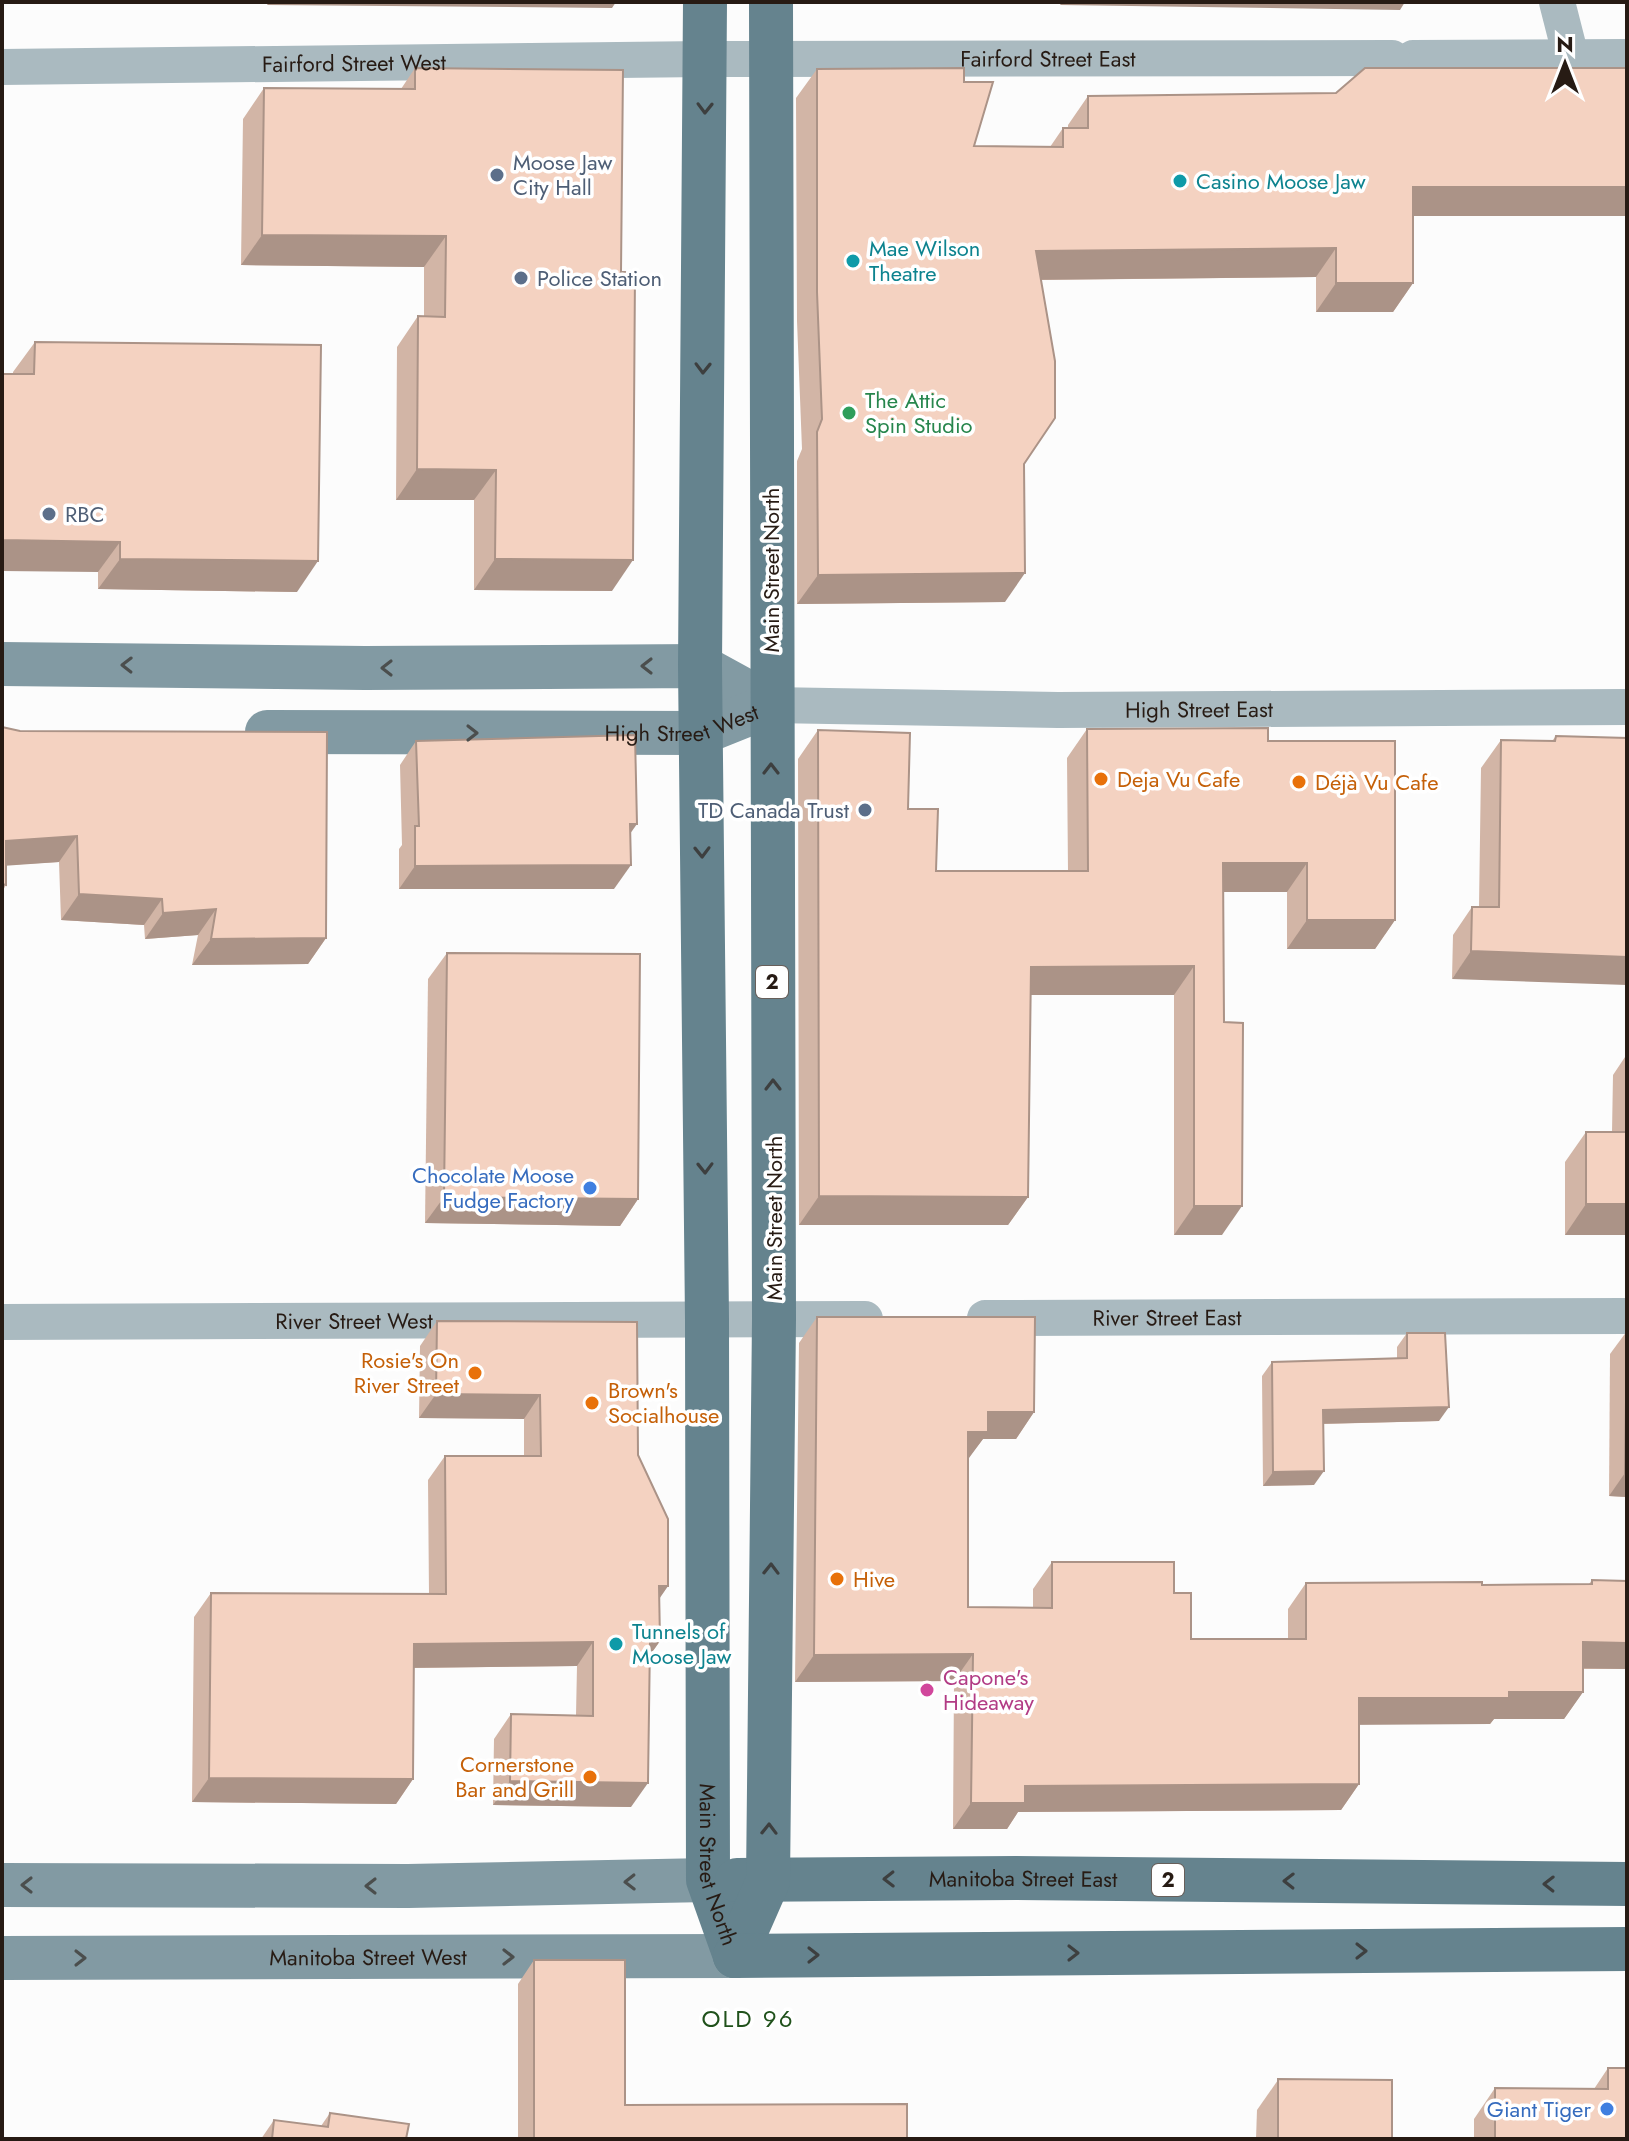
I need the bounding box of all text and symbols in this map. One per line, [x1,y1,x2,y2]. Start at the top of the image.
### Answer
north arrow [1525,24,1605,104]
text: N [1556,28,1574,60]
street label: Fairford Street East [960,42,1136,75]
street label: Fairford Street West [262,46,447,80]
one-way arrow [696,102,714,115]
place label: Moose Jaw City Hall [513,146,612,203]
place label: Casino Moose Jaw [1196,165,1366,197]
marker: Moose Jaw City Hall [488,166,506,184]
marker: Casino Moose Jaw [1171,172,1189,190]
place label: Mae Wilson Theatre [869,232,980,289]
marker: Mae Wilson Theatre [844,252,862,270]
place label: Police Station [537,262,662,294]
marker: Police Station [512,269,530,287]
one-way arrow [694,362,711,375]
place label: The Attic Spin Studio [865,384,973,441]
marker: The Attic Spin Studio [840,404,858,422]
street label: Main Street North [755,488,787,652]
place label: RBC [65,498,105,530]
marker: RBC [40,505,58,523]
one-way arrow [120,656,133,674]
one-way arrow [640,657,653,675]
one-way arrow [380,659,393,676]
street label: High Street East [1125,693,1274,726]
street label: High Street West [605,695,764,749]
one-way arrow [466,724,479,742]
one-way arrow [763,762,780,775]
place label: Deja Vu Cafe [1117,763,1240,795]
place label: Déjà Vu Cafe [1315,766,1438,798]
marker: Deja Vu Cafe [1092,770,1110,788]
marker: Déjà Vu Cafe [1290,773,1308,791]
place label: TD Canada Trust [698,794,850,826]
marker: TD Canada Trust [856,801,874,819]
one-way arrow [693,846,711,859]
road number: 2 [756,966,788,998]
one-way arrow [764,1078,782,1091]
street label: Main Street North [758,1136,790,1300]
place label: Chocolate Moose Fudge Factory [412,1159,574,1216]
one-way arrow [696,1162,714,1175]
marker: Chocolate Moose Fudge Factory [581,1179,599,1197]
street label: River Street East [1092,1301,1242,1334]
street label: River Street West [275,1305,434,1337]
place label: Rosie's On River Street [354,1344,460,1401]
marker: Rosie's On River Street [466,1364,484,1382]
place label: Brown's Socialhouse [608,1374,719,1431]
marker: Brown's Socialhouse [583,1394,601,1412]
one-way arrow [762,1562,780,1575]
place label: Hive [853,1563,895,1595]
marker: Hive [828,1570,846,1588]
place label: Tunnels of Moose Jaw [632,1615,731,1672]
marker: Tunnels of Moose Jaw [607,1635,625,1653]
place label: Capone's Hideaway [943,1661,1034,1718]
marker: Capone's Hideaway [918,1681,936,1699]
place label: Cornerstone Bar and Grill [455,1748,574,1805]
marker: Cornerstone Bar and Grill [581,1768,599,1786]
street label: Main Street North [692,1783,746,1950]
one-way arrow [760,1822,777,1835]
street label: Manitoba Street East [928,1862,1118,1895]
road number: 2 [1152,1864,1184,1896]
one-way arrow [882,1871,895,1888]
one-way arrow [1282,1872,1295,1890]
one-way arrow [623,1873,636,1890]
one-way arrow [1542,1875,1555,1892]
one-way arrow [20,1876,33,1894]
one-way arrow [364,1877,377,1895]
street label: Manitoba Street West [269,1941,467,1973]
one-way arrow [1355,1942,1368,1960]
one-way arrow [1067,1944,1080,1962]
one-way arrow [807,1946,820,1964]
one-way arrow [502,1948,515,1966]
one-way arrow [74,1949,87,1967]
district label: OLD 96 [702,2001,794,2036]
place label: Giant Tiger [1487,2093,1591,2125]
marker: Giant Tiger [1598,2100,1616,2118]

